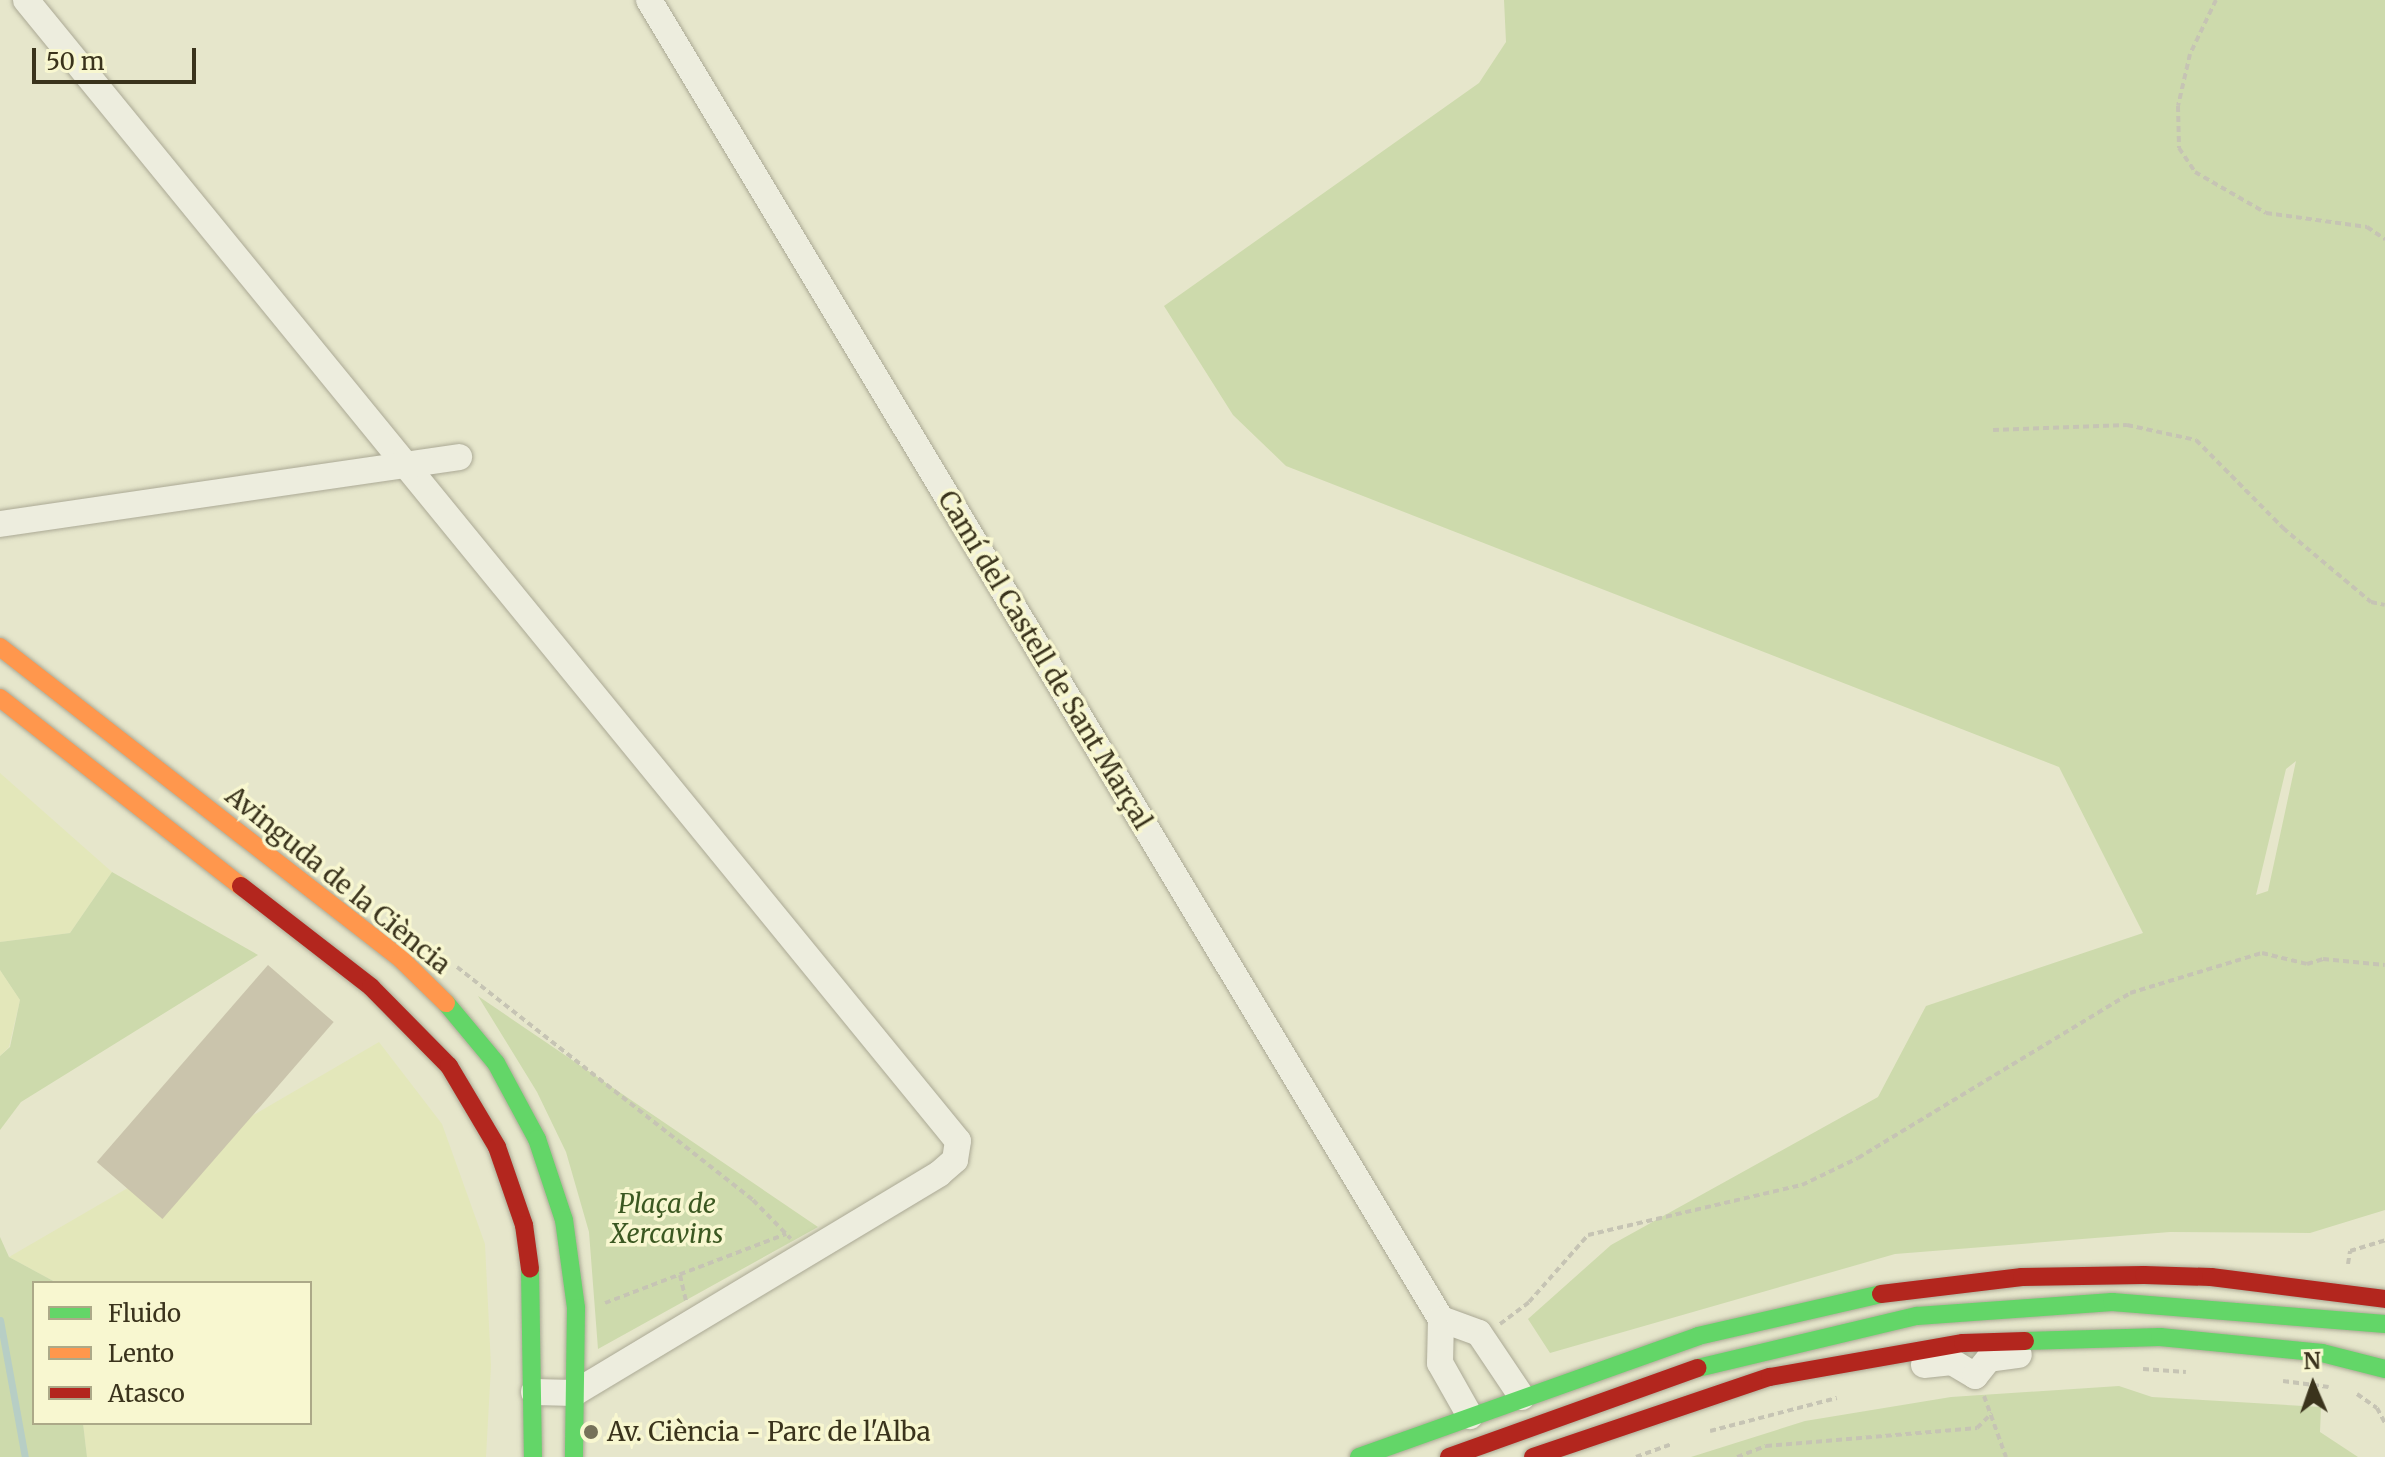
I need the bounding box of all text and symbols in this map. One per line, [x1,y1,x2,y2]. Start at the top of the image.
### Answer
scale bar [36,32,200,82]
text: 50 m [46,46,105,77]
street label: Camí del Castell de Sant Marçal [931,485,1159,835]
street label: Avinguda de la Ciència [219,780,457,980]
park label: Plaça de Xercavins [611,1188,723,1250]
legend [32,1281,312,1425]
text: Fluido [108,1298,181,1329]
text: Lento [108,1338,174,1369]
north arrow [2273,1345,2353,1425]
text: N [2303,1347,2321,1375]
text: Atasco [108,1378,185,1409]
place label: Av. Ciència - Parc de l'Alba [607,1416,931,1448]
marker: Av. Ciència - Parc de l'Alba [582,1423,600,1441]

